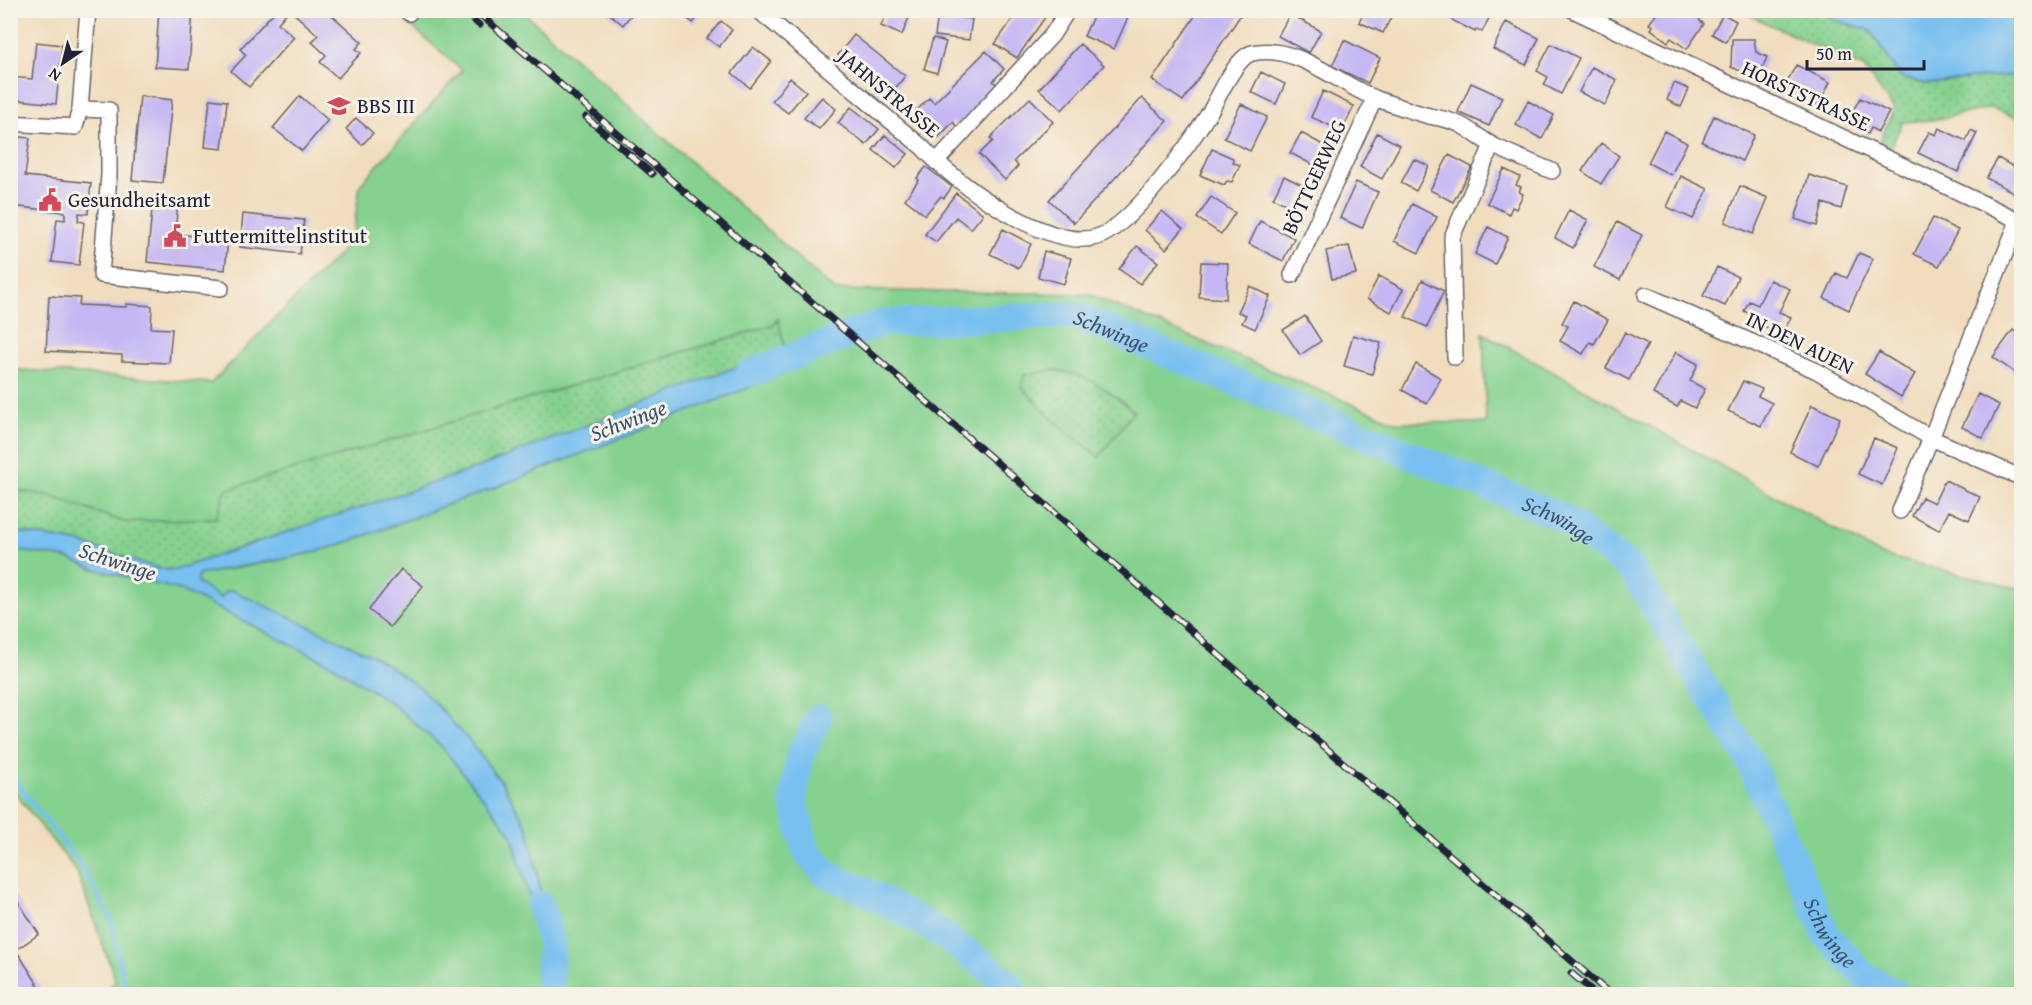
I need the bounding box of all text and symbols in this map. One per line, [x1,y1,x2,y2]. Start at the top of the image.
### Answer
north arrow [33,33,93,93]
scale bar [1807,33,1924,71]
street label: JAHNSTRASSE [829,39,947,145]
text: 50 m [1816,40,1852,67]
street label: HORSTSTRASSE [1737,52,1876,139]
text: N [43,62,66,88]
place label: BBS III [357,90,415,121]
school or university icon: BBS III [326,93,352,119]
street label: BÖTTGERWEG [1273,114,1354,239]
place label: Gesundheitsamt [68,184,211,215]
public building icon: Gesundheitsamt [37,187,63,213]
place label: Futtermittelinstitut [193,220,368,251]
public building icon: Futtermittelinstitut [162,223,188,249]
water label: Schwinge [1069,301,1154,361]
street label: IN DEN AUEN [1741,303,1860,382]
water label: Schwinge [585,391,671,449]
water label: Schwinge [1518,487,1602,553]
water label: Schwinge [75,534,161,589]
water label: Schwinge [1796,892,1865,975]

